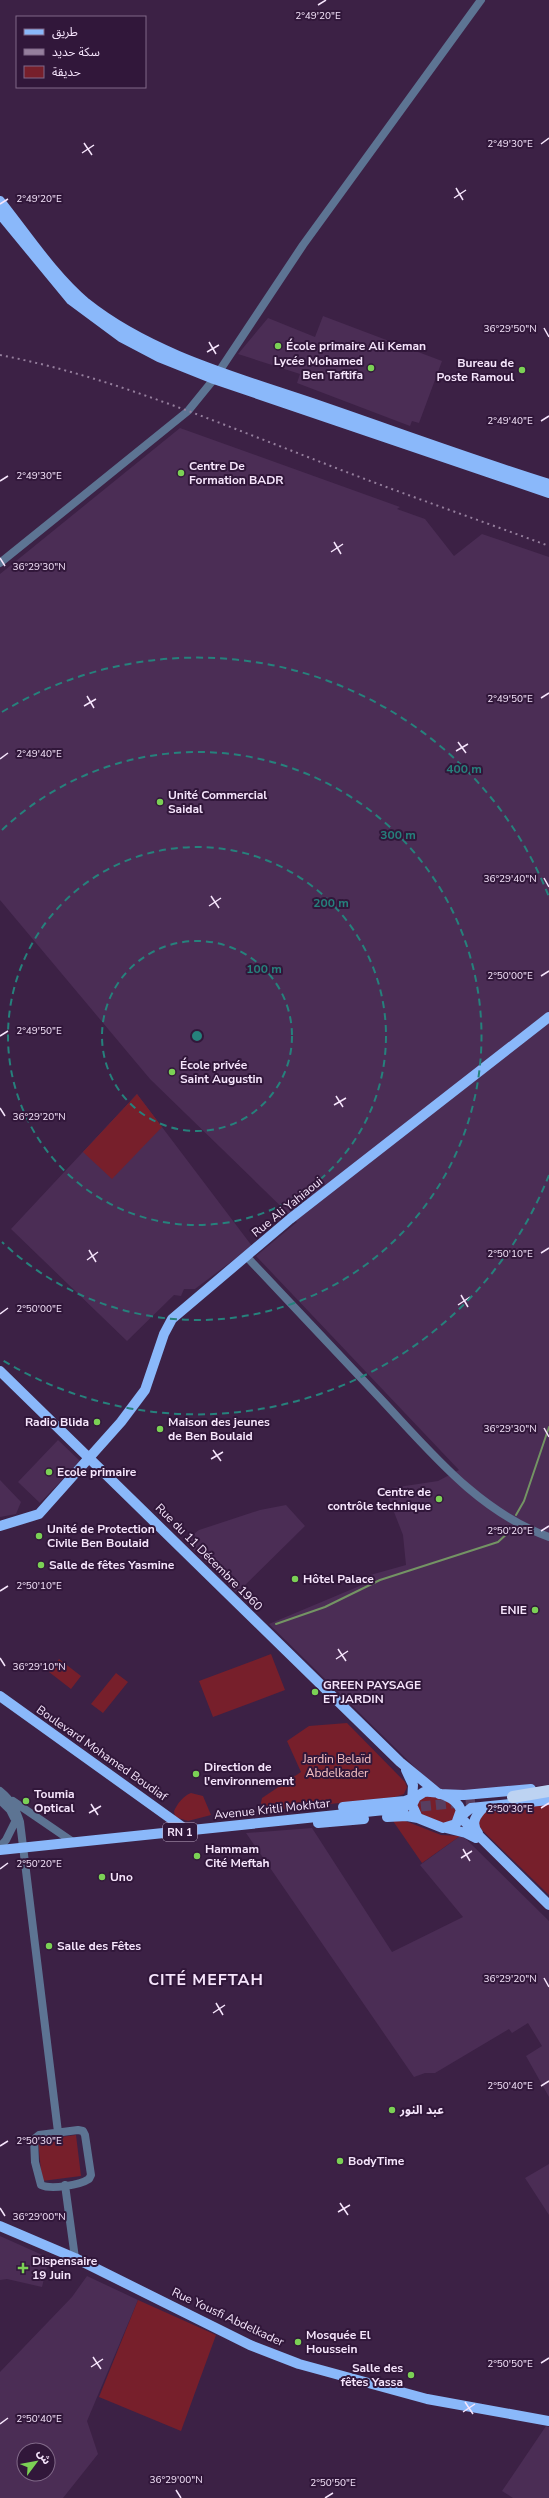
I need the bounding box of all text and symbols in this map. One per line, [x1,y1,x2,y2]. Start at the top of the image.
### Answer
text: 2°49'20"E [295,9,341,23]
legend [16,16,146,88]
text: طريق [52,24,78,40]
text: سكة حديد [52,44,100,60]
text: حديقة [52,64,81,80]
text: 2°49'30"E [487,137,533,151]
text: 2°49'20"E [16,192,62,206]
text: 36°29'50"N [483,322,537,336]
place label: École primaire Ali Keman [286,338,426,354]
marker: École primaire Ali Keman [273,341,283,351]
place label: Lycée Mohamed Ben Taftifa [274,353,363,383]
place label: Bureau de Poste Ramoul [437,355,514,385]
marker: Lycée Mohamed Ben Taftifa [366,363,376,373]
marker: Bureau de Poste Ramoul [517,365,527,375]
text: 2°49'40"E [487,414,533,428]
place label: Centre De Formation BADR [189,458,284,488]
marker: Centre De Formation BADR [176,468,186,478]
text: 2°49'30"E [16,469,62,483]
text: 36°29'30"N [12,560,66,574]
text: 2°49'50"E [487,692,533,706]
text: 2°49'40"E [16,747,62,761]
text: 400 m [446,761,482,777]
place label: Unité Commercial Saidal [168,787,267,817]
marker: Unité Commercial Saidal [155,797,165,807]
text: 300 m [380,827,416,843]
text: 36°29'40"N [483,872,537,886]
text: 200 m [313,895,349,911]
text: 100 m [246,961,282,977]
text: 2°50'00"E [487,969,533,983]
text: 2°49'50"E [16,1024,62,1038]
centre of rings [190,1029,204,1043]
place label: École privée Saint Augustin [180,1057,263,1087]
marker: École privée Saint Augustin [167,1067,177,1077]
text: 36°29'20"N [12,1110,66,1124]
street label: Rue Ali Yahiaoui [248,1173,326,1241]
text: 2°50'10"E [487,1247,533,1261]
text: 2°50'00"E [16,1302,62,1316]
place label: Radio Blida [25,1414,89,1430]
place label: Maison des jeunes de Ben Boulaid [168,1414,270,1444]
marker: Radio Blida [92,1417,102,1427]
text: 36°29'30"N [483,1422,537,1436]
marker: Maison des jeunes de Ben Boulaid [155,1424,165,1434]
place label: Ecole primaire [57,1464,137,1480]
marker: Ecole primaire [44,1467,54,1477]
place label: Centre de contrôle technique [327,1484,431,1514]
marker: Centre de contrôle technique [434,1494,444,1504]
street label: Rue du 11 Décembre 1960 [152,1500,266,1614]
place label: Unité de Protection Civile Ben Boulaid [47,1521,155,1551]
text: 2°50'20"E [487,1524,533,1538]
marker: Unité de Protection Civile Ben Boulaid [34,1531,44,1541]
place label: Salle de fêtes Yasmine [49,1557,175,1573]
marker: Salle de fêtes Yasmine [36,1560,46,1570]
place label: Hôtel Palace [303,1571,374,1587]
marker: Hôtel Palace [290,1574,300,1584]
text: 2°50'10"E [16,1579,62,1593]
place label: ENIE [500,1602,527,1618]
marker: ENIE [530,1605,540,1615]
text: 36°29'10"N [12,1660,66,1674]
place label: GREEN PAYSAGE ET JARDIN [323,1677,421,1707]
marker: GREEN PAYSAGE ET JARDIN [310,1687,320,1697]
street label: Boulevard Mohamed Boudiaf [33,1702,172,1805]
park label: Jardin Belaïd Abdelkader [302,1751,371,1781]
place label: Direction de l'environnement [204,1759,294,1789]
marker: Direction de l'environnement [191,1769,201,1779]
place label: Toumia Optical [34,1786,75,1816]
street label: Avenue Kritli Mokhtar [213,1795,332,1823]
marker: Toumia Optical [21,1796,31,1806]
text: 2°50'30"E [487,1802,533,1816]
road number: RN 1 [163,1823,197,1841]
place label: Hammam Cité Meftah [205,1841,270,1871]
marker: Hammam Cité Meftah [192,1851,202,1861]
text: 2°50'20"E [16,1857,62,1871]
place label: Uno [110,1869,133,1885]
marker: Uno [97,1872,107,1882]
place label: Salle des Fêtes [57,1938,141,1954]
marker: Salle des Fêtes [44,1941,54,1951]
district label: CITÉ MEFTAH [148,1969,264,1991]
text: 36°29'20"N [483,1972,537,1986]
text: 2°50'40"E [487,2079,533,2093]
place label: عبد النور [399,2102,444,2118]
marker: عبد النور [387,2105,397,2115]
text: 2°50'30"E [16,2134,62,2148]
place label: BodyTime [348,2153,405,2169]
marker: BodyTime [335,2156,345,2166]
text: 36°29'00"N [12,2210,66,2224]
place label: Dispensaire 19 Juin [32,2253,98,2283]
marker: Dispensaire 19 Juin [17,2262,29,2274]
street label: Rue Yousfi Abdelkader [169,2284,287,2350]
place label: Mosquée El Houssein [306,2327,371,2357]
marker: Mosquée El Houssein [293,2337,303,2347]
text: 2°50'50"E [487,2357,533,2371]
place label: Salle des fêtes Yassa [341,2360,403,2390]
marker: Salle des fêtes Yassa [406,2370,416,2380]
text: 2°50'40"E [16,2412,62,2426]
north arrow [16,2442,56,2482]
text: ش [34,2447,54,2467]
text: 36°29'00"N [149,2473,203,2487]
text: 2°50'50"E [310,2476,356,2490]

